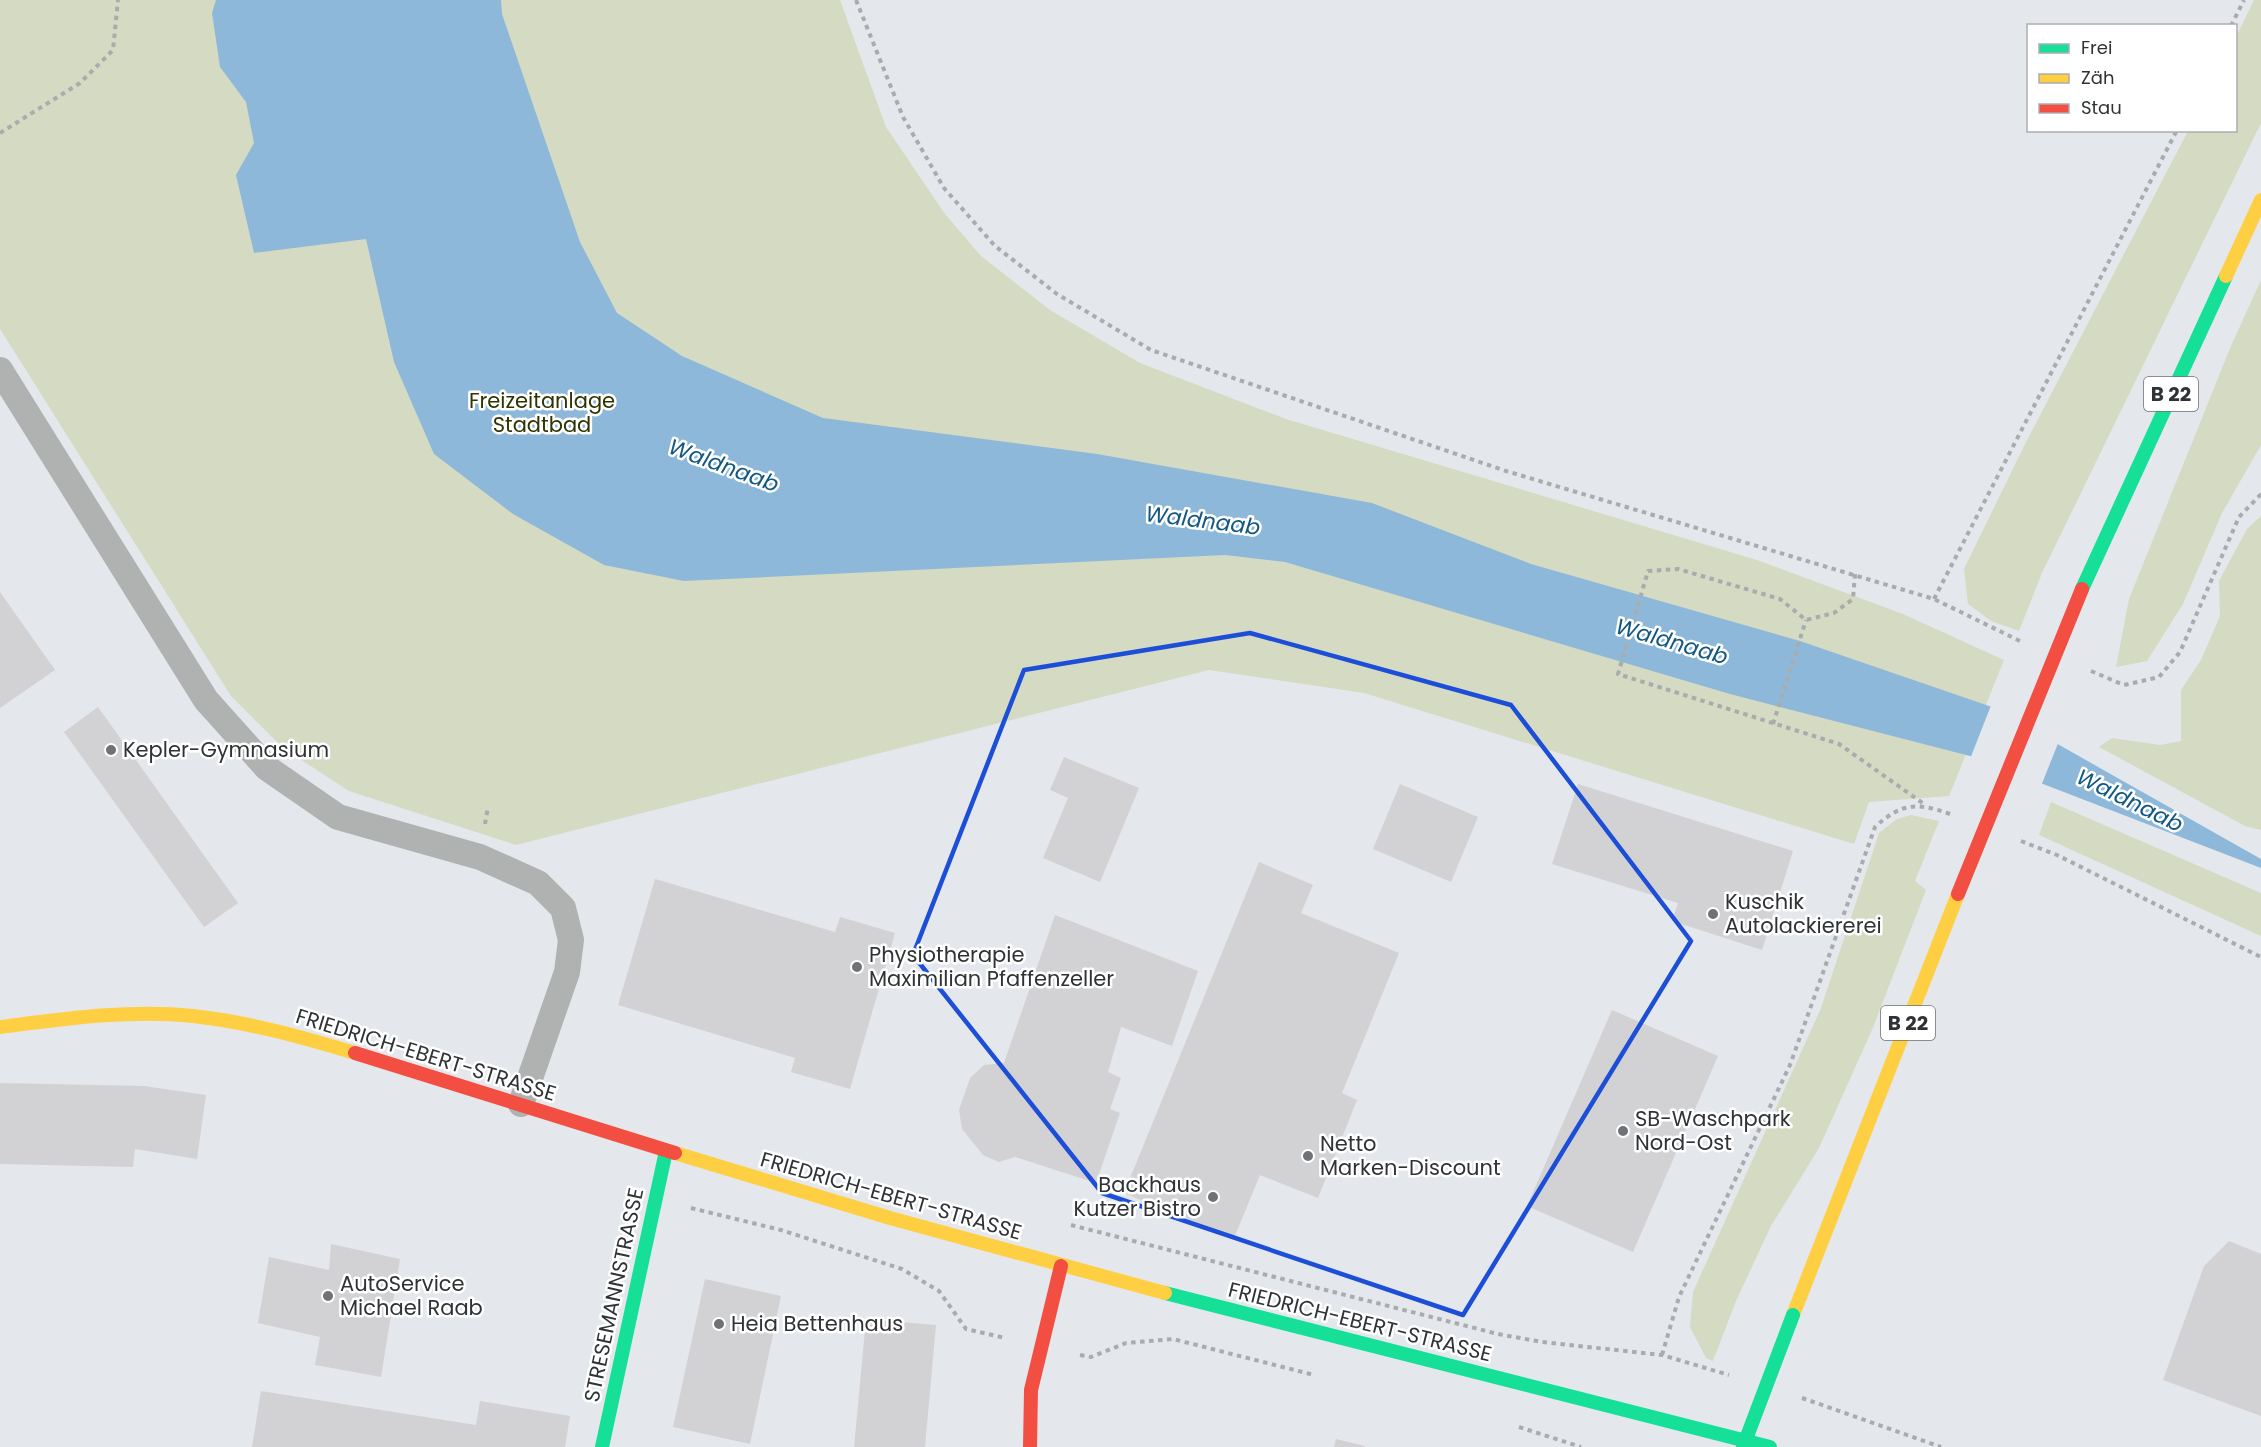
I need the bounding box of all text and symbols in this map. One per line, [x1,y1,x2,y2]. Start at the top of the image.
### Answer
legend [2027,24,2237,132]
text: Frei [2081,35,2112,60]
text: Zäh [2081,65,2114,90]
text: Stau [2081,95,2122,120]
road number: B 22 [2144,377,2198,411]
park label: Freizeitanlage Stadtbad [469,386,615,439]
water label: Waldnaab [664,431,783,500]
water label: Waldnaab [1144,498,1262,543]
water label: Waldnaab [1612,611,1732,672]
place label: Kepler-Gymnasium [123,735,329,764]
marker: Kepler-Gymnasium [104,743,118,757]
water label: Waldnaab [2071,761,2189,840]
place label: Kuschik Autolackiererei [1725,887,1882,940]
marker: Kuschik Autolackiererei [1706,907,1720,921]
place label: Physiotherapie Maximilian Pfaffenzeller [869,940,1114,993]
marker: Physiotherapie Maximilian Pfaffenzeller [850,960,864,974]
street label: FRIEDRICH-EBERT-STRASSE [293,1001,560,1108]
road number: B 22 [1881,1006,1935,1040]
place label: SB-Waschpark Nord-Ost [1635,1104,1791,1157]
marker: SB-Waschpark Nord-Ost [1616,1124,1630,1138]
place label: Netto Marken-Discount [1320,1129,1501,1182]
street label: FRIEDRICH-EBERT-STRASSE [757,1144,1025,1247]
marker: Netto Marken-Discount [1301,1149,1315,1163]
place label: Backhaus Kutzer Bistro [1073,1170,1201,1223]
street label: STRESEMANNSTRASSE [577,1185,650,1405]
marker: Backhaus Kutzer Bistro [1206,1190,1220,1204]
place label: AutoService Michael Raab [340,1269,483,1322]
street label: FRIEDRICH-EBERT-STRASSE [1225,1275,1495,1368]
marker: AutoService Michael Raab [321,1289,335,1303]
place label: Heia Bettenhaus [731,1309,903,1338]
marker: Heia Bettenhaus [712,1317,726,1331]

